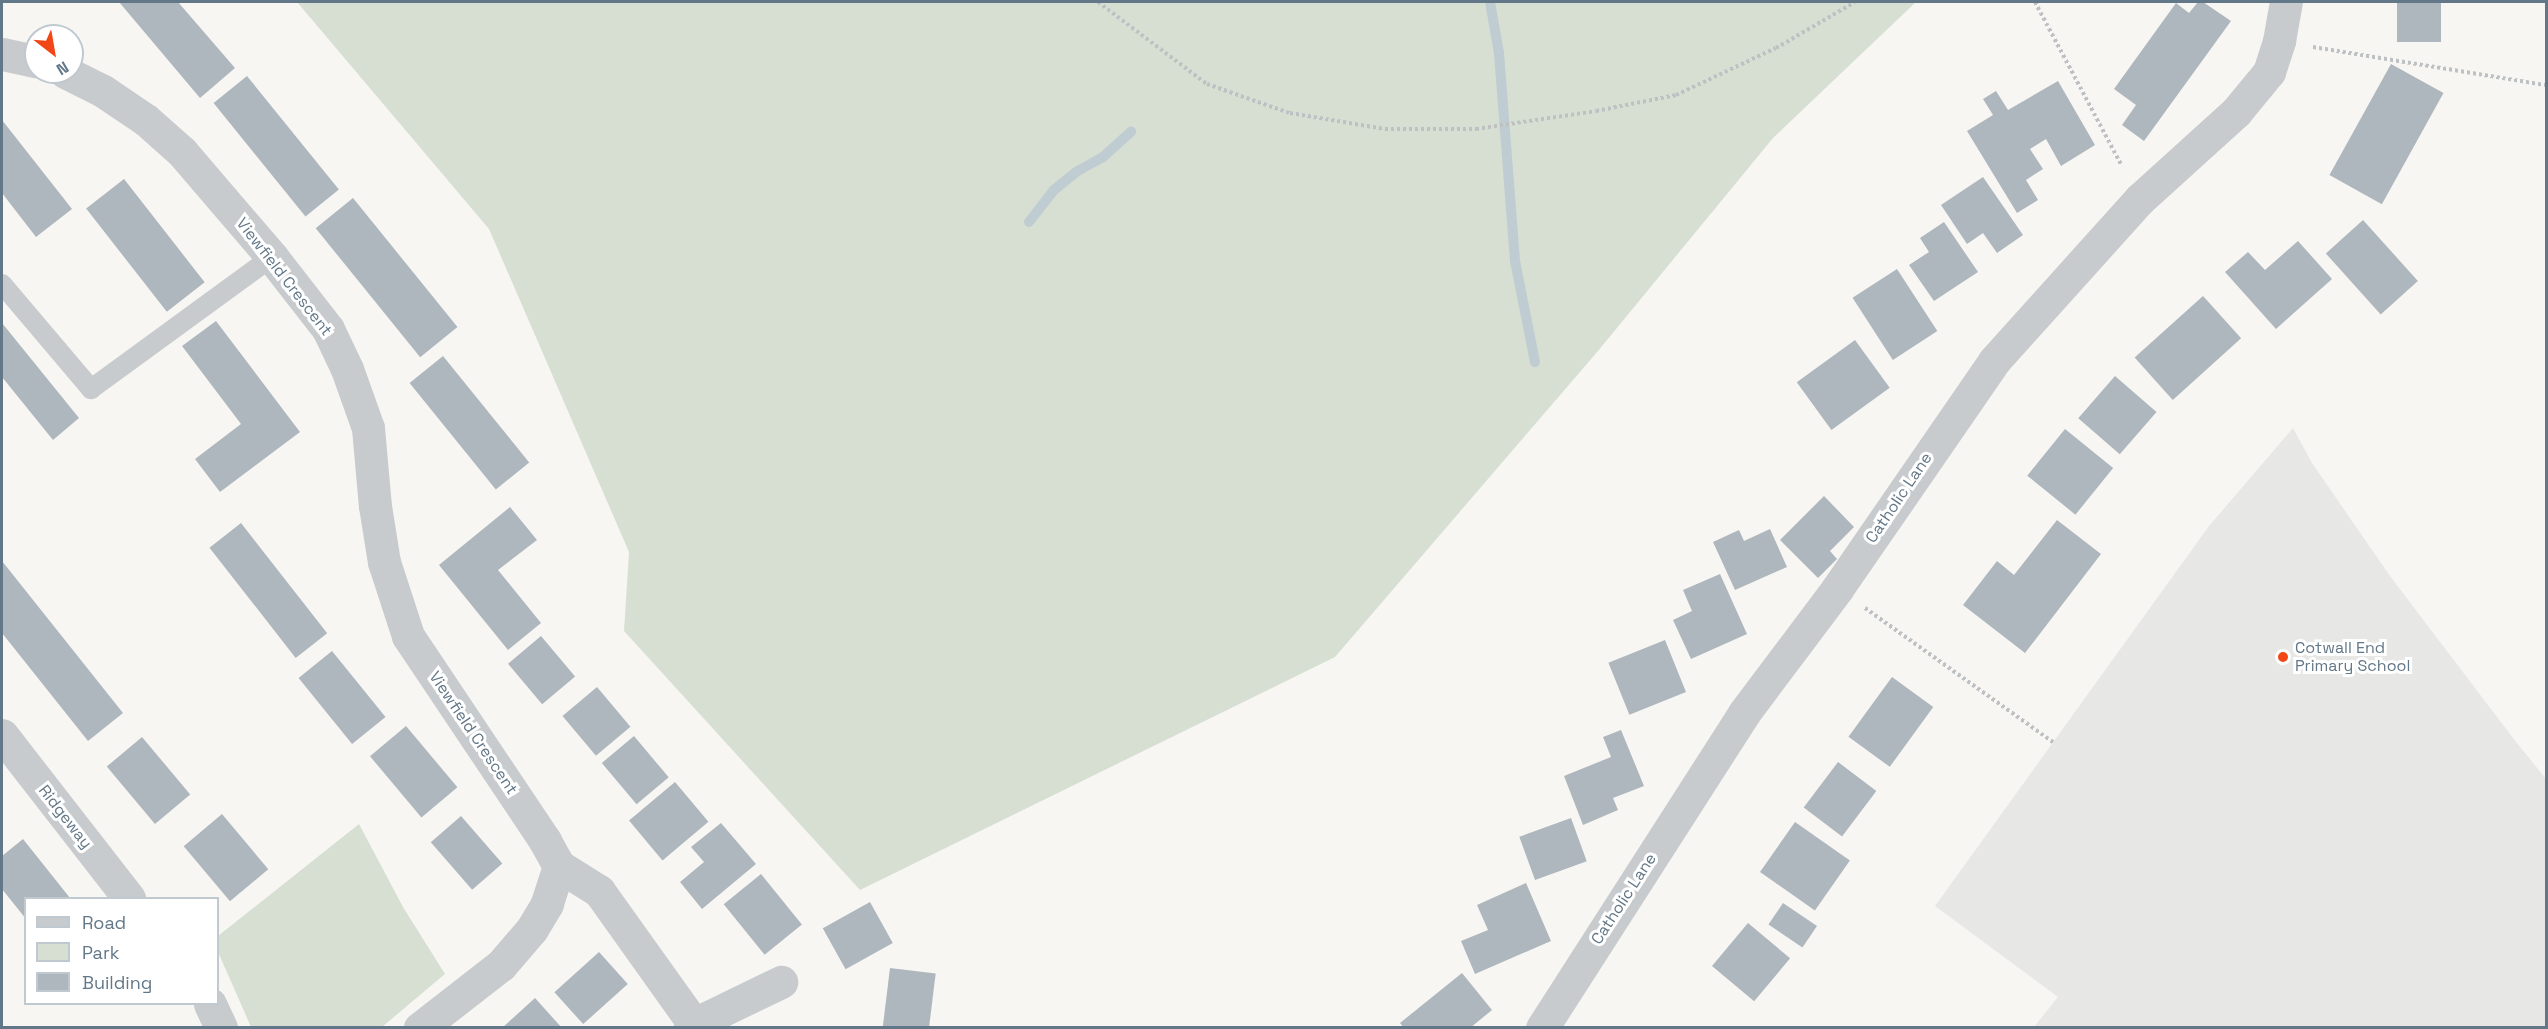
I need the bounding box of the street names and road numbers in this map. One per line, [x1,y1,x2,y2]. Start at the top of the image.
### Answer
street label: Viewfield Crescent [232,214,336,340]
street label: Catholic Lane [1862,449,1936,547]
street label: Viewfield Crescent [425,668,521,798]
street label: Ridgeway [34,781,96,853]
street label: Catholic Lane [1587,850,1661,948]

